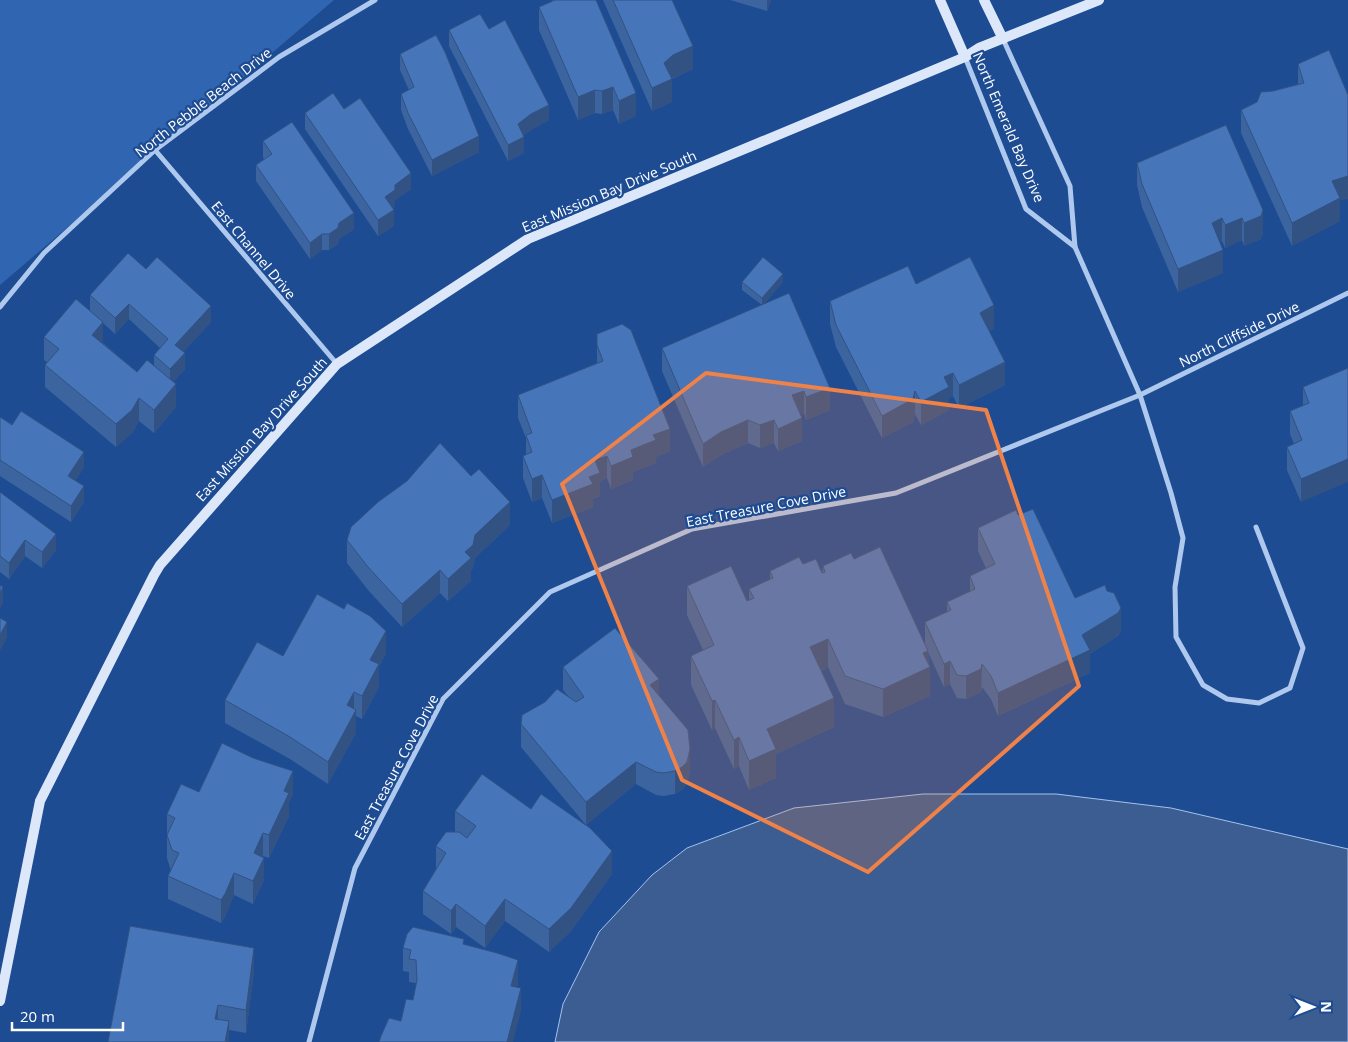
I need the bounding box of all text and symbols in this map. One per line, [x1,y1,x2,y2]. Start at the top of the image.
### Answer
street label: North Pebble Beach Drive [131,43,275,161]
street label: North Emerald Bay Drive [969,49,1049,205]
street label: East Mission Bay Drive South [519,145,699,237]
street label: East Channel Drive [207,197,301,303]
street label: North Cliffside Drive [1176,297,1302,371]
street label: East Mission Bay Drive South [191,353,331,505]
street label: East Treasure Cove Drive [684,481,848,531]
street label: East Treasure Cove Drive [349,691,443,843]
north arrow [1288,982,1338,1032]
scale bar [12,1000,124,1032]
text: N [1317,1001,1336,1013]
text: 20 m [20,1006,55,1026]

